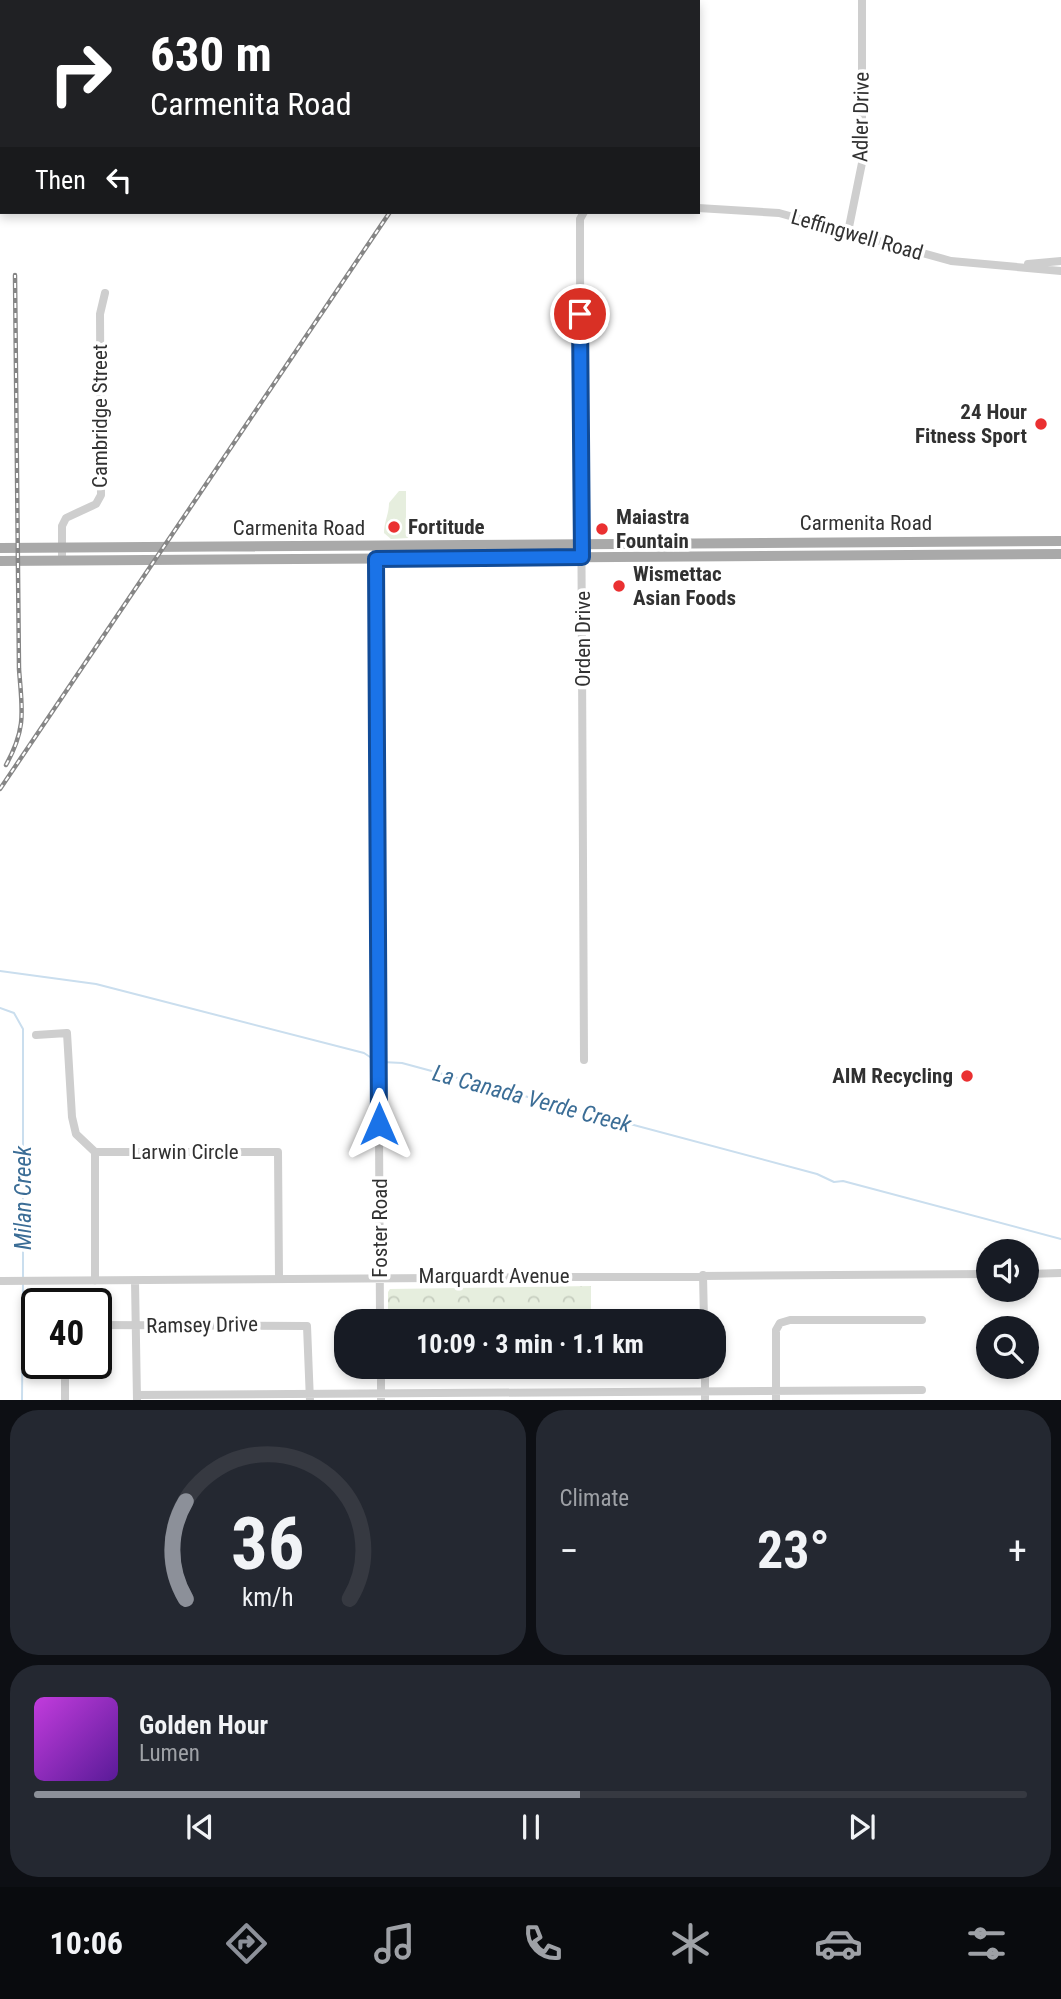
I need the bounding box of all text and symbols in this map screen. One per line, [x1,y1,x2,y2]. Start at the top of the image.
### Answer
text: 630 m [150,26,272,83]
icon: right [35,28,126,119]
street label: Adler Drive [848,71,874,162]
text: Carmenita Road [150,85,352,123]
icon: left [100,161,138,199]
text: Then [35,165,86,195]
street label: Leffingwell Road [788,205,926,265]
pin [550,284,610,344]
icon: arrive [561,295,599,333]
street label: Cambridge Street [88,344,112,488]
place label: 24 Hour Fitness Sport [915,400,1027,448]
marker: 24 Hour Fitness Sport [1033,416,1049,432]
place label: Maiastra Fountain [616,505,690,553]
street label: Carmenita Road [800,511,932,535]
place label: Fortitude [408,515,485,539]
street label: Carmenita Road [233,516,365,540]
marker: Fortitude [386,519,402,535]
marker: Maiastra Fountain [594,521,610,537]
place label: Wismettac Asian Foods [633,562,736,610]
marker: Wismettac Asian Foods [611,578,627,594]
street label: Orden Drive [571,591,595,687]
water label: La Canada Verde Creek [430,1060,635,1139]
place label: AIM Recycling [832,1064,953,1088]
marker: AIM Recycling [959,1068,975,1084]
position arrow [342,1087,416,1161]
street label: Larwin Circle [131,1140,239,1164]
water label: Milan Creek [10,1145,37,1250]
street label: Foster Road [368,1178,392,1278]
map controls [976,1239,1039,1379]
button: sound [976,1239,1039,1302]
street label: Marquardt Avenue [419,1264,570,1288]
speed limit sign: 40 [21,1288,112,1379]
street label: Ramsey Drive [146,1312,258,1338]
button: search [976,1316,1039,1379]
text: 10:09 · 3 min · 1.1 km [416,1329,644,1359]
text: Climate [560,1485,629,1512]
text: 36 [231,1501,305,1587]
text: 23° [757,1520,830,1581]
text: − [560,1529,579,1573]
text: + [1008,1529,1027,1573]
text: km/h [242,1582,293,1611]
text: Golden Hour [139,1710,268,1740]
text: Lumen [139,1740,200,1767]
icon: previous [181,1808,219,1846]
icon: pause [512,1808,550,1846]
icon: next [843,1808,881,1846]
icon: directions [222,1919,271,1968]
icon: music [370,1919,419,1968]
icon: phone [518,1919,567,1968]
icon: climate [666,1919,715,1968]
icon: car [814,1919,863,1968]
icon: filters [962,1919,1011,1968]
text: 10:06 [50,1924,123,1962]

